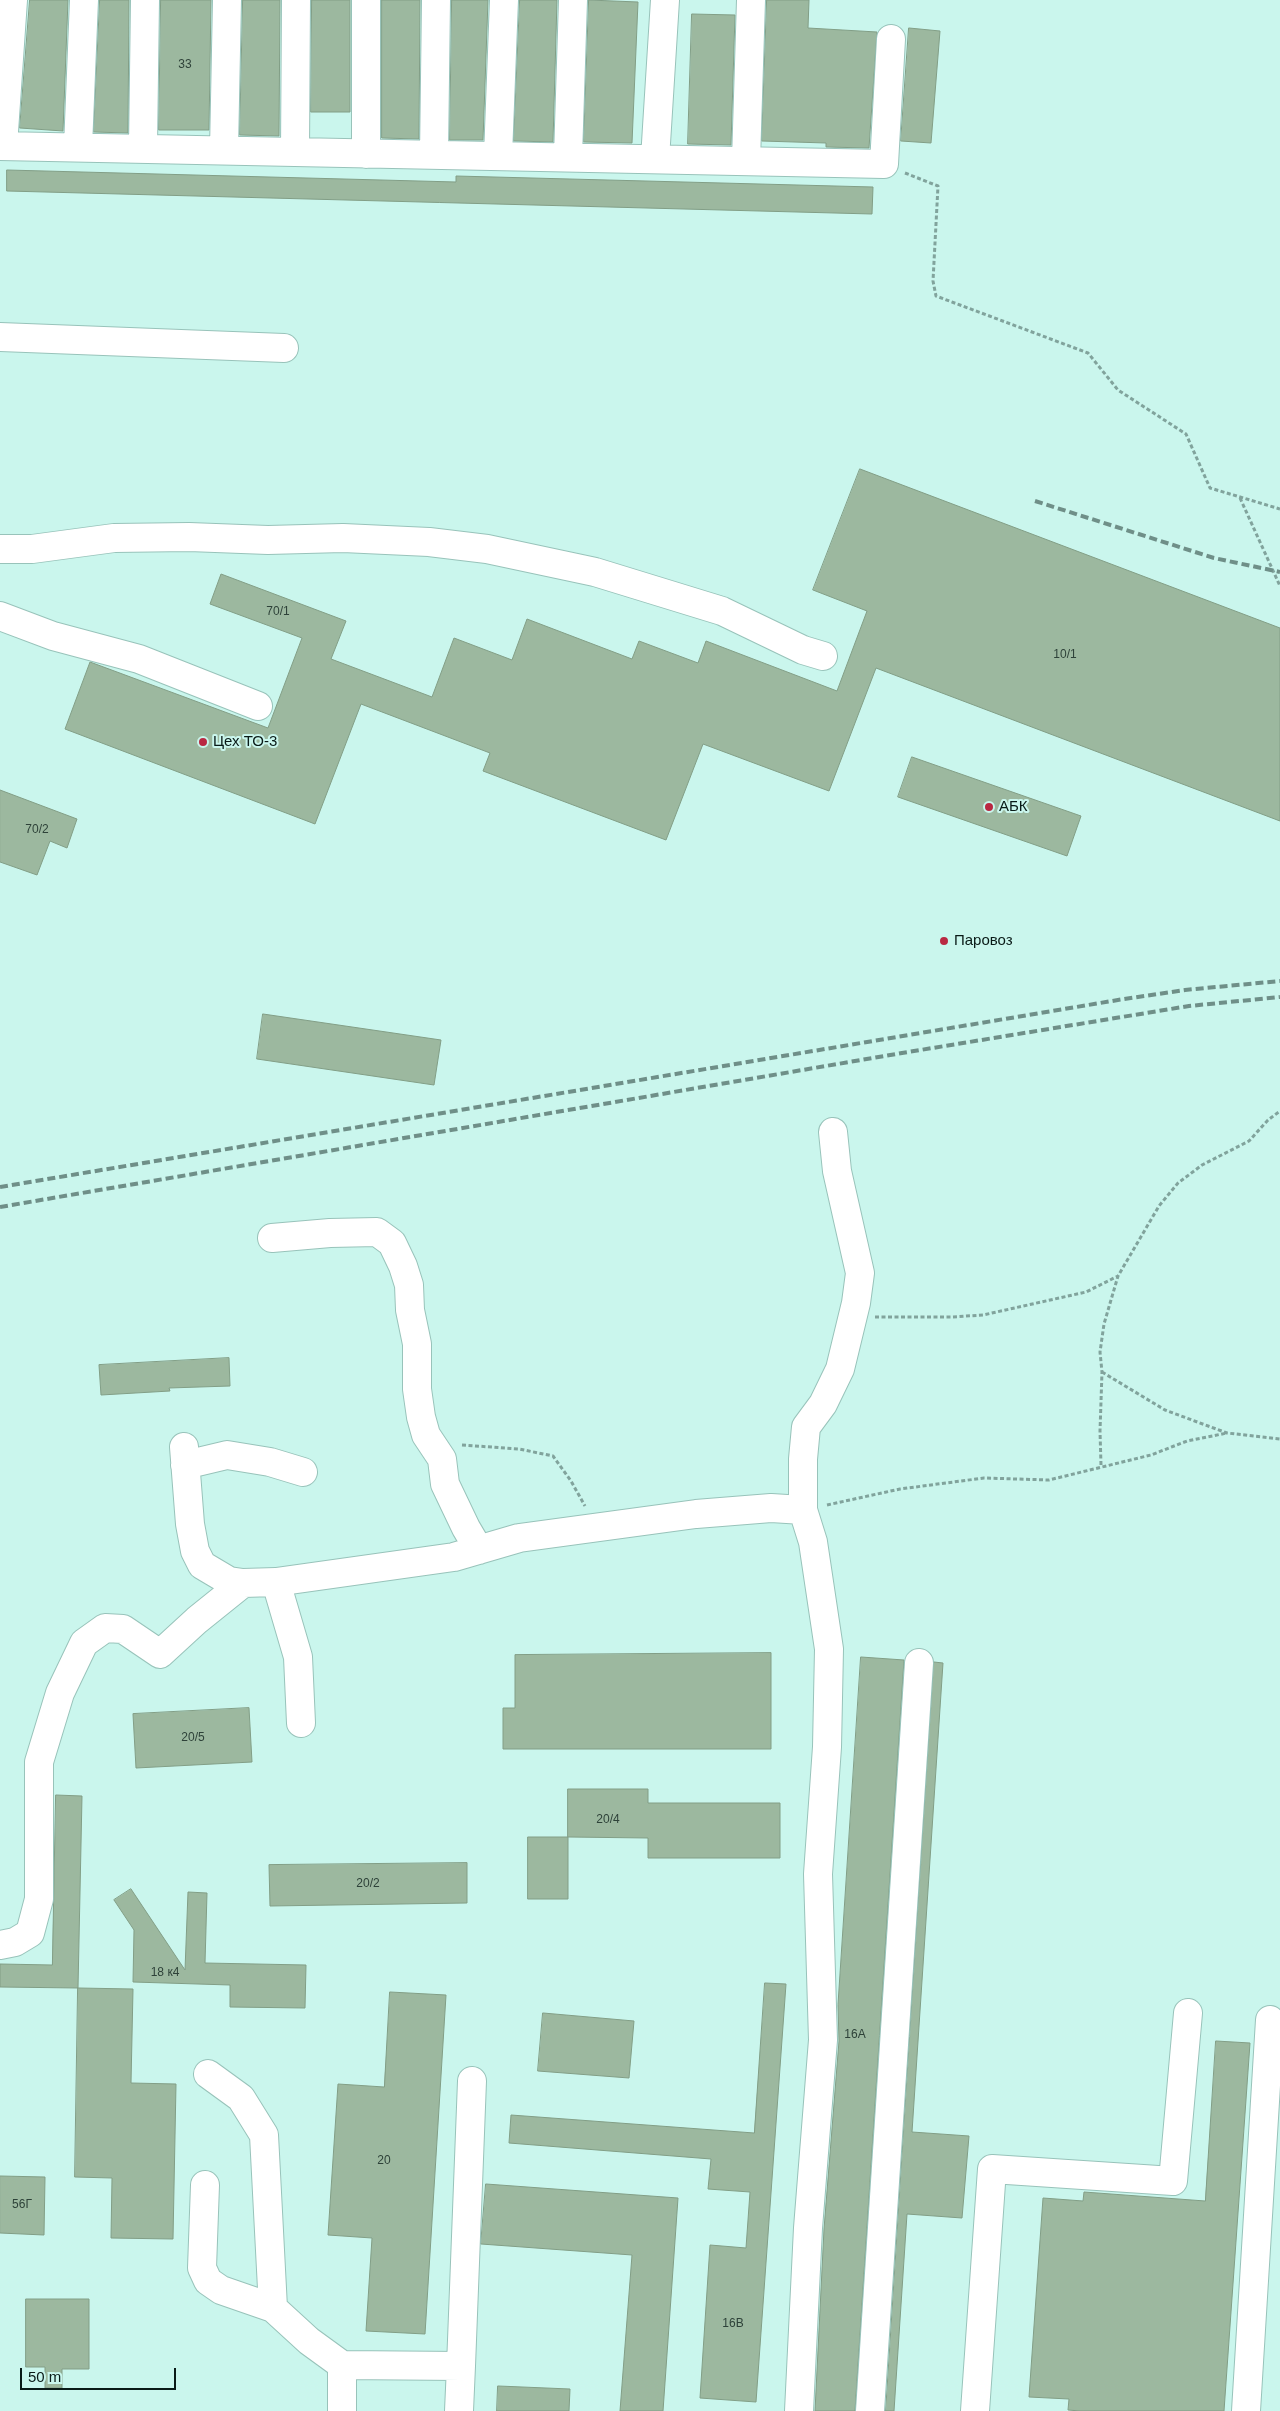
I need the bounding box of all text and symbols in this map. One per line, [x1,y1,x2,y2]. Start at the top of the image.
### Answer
house number: 33 [178,58,192,72]
house number: 70/1 [266,605,290,619]
house number: 10/1 [1053,648,1077,662]
place label: Цех ТО-3 [213,733,277,751]
marker: Цех ТО-3 [197,736,209,748]
place label: АБК [999,798,1028,816]
marker: АБК [983,801,995,813]
house number: 70/2 [25,823,49,837]
place label: Паровоз [954,932,1013,950]
marker: Паровоз [938,935,950,947]
house number: 20/5 [181,1731,205,1745]
house number: 20/4 [596,1813,620,1827]
house number: 20/2 [356,1877,380,1891]
house number: 18 к4 [151,1966,179,1980]
house number: 16А [844,2028,866,2042]
house number: 20 [377,2154,391,2168]
house number: 56Г [12,2198,32,2212]
house number: 16В [722,2317,744,2331]
scale bar [22,2358,179,2390]
text: 50 m [28,2368,61,2385]

